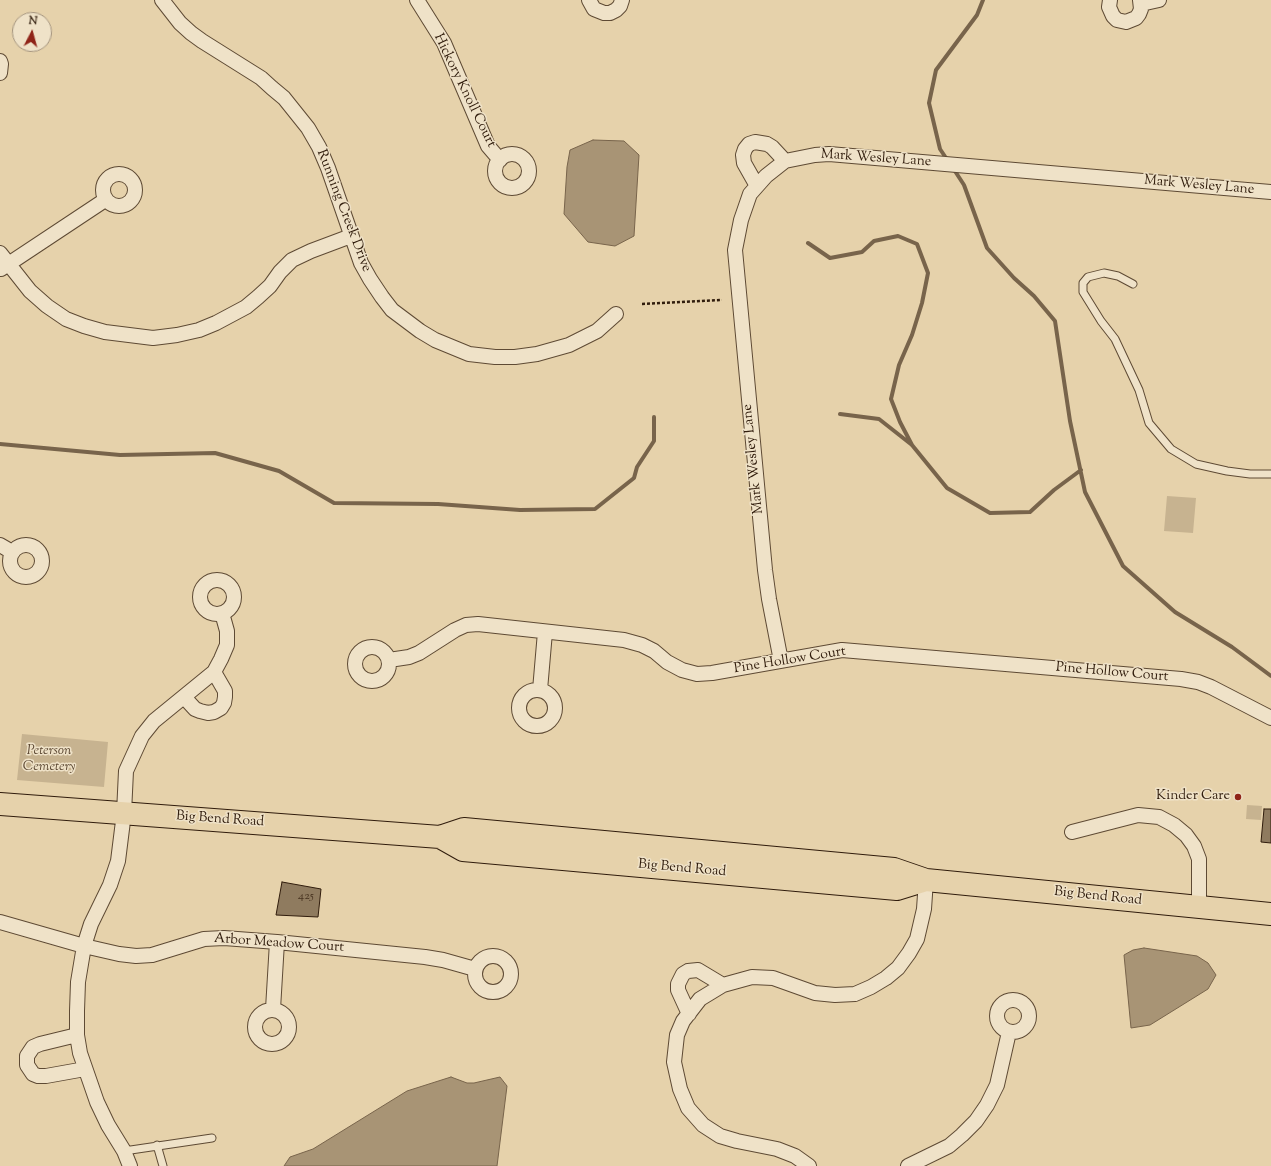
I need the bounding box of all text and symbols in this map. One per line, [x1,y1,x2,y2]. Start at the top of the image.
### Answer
north arrow [12,12,52,52]
text: N [28,13,38,29]
street label: Hickory Knoll Court [429,31,499,151]
street label: Running Creek Drive [312,147,374,275]
street label: Mark Wesley Lane [820,147,932,171]
street label: Mark Wesley Lane [1143,173,1255,199]
street label: Mark Wesley Lane [740,403,768,515]
street label: Pine Hollow Court [733,644,847,678]
street label: Pine Hollow Court [1055,660,1169,686]
park label: Peterson Cemetery [23,744,75,776]
place label: Kinder Care [1156,789,1230,805]
marker: Kinder Care [1233,792,1243,802]
street label: Big Bend Road [175,809,265,831]
street label: Big Bend Road [637,857,727,881]
street label: Big Bend Road [1053,884,1143,910]
house number: 425 [298,890,314,904]
street label: Arbor Meadow Court [213,931,345,957]

